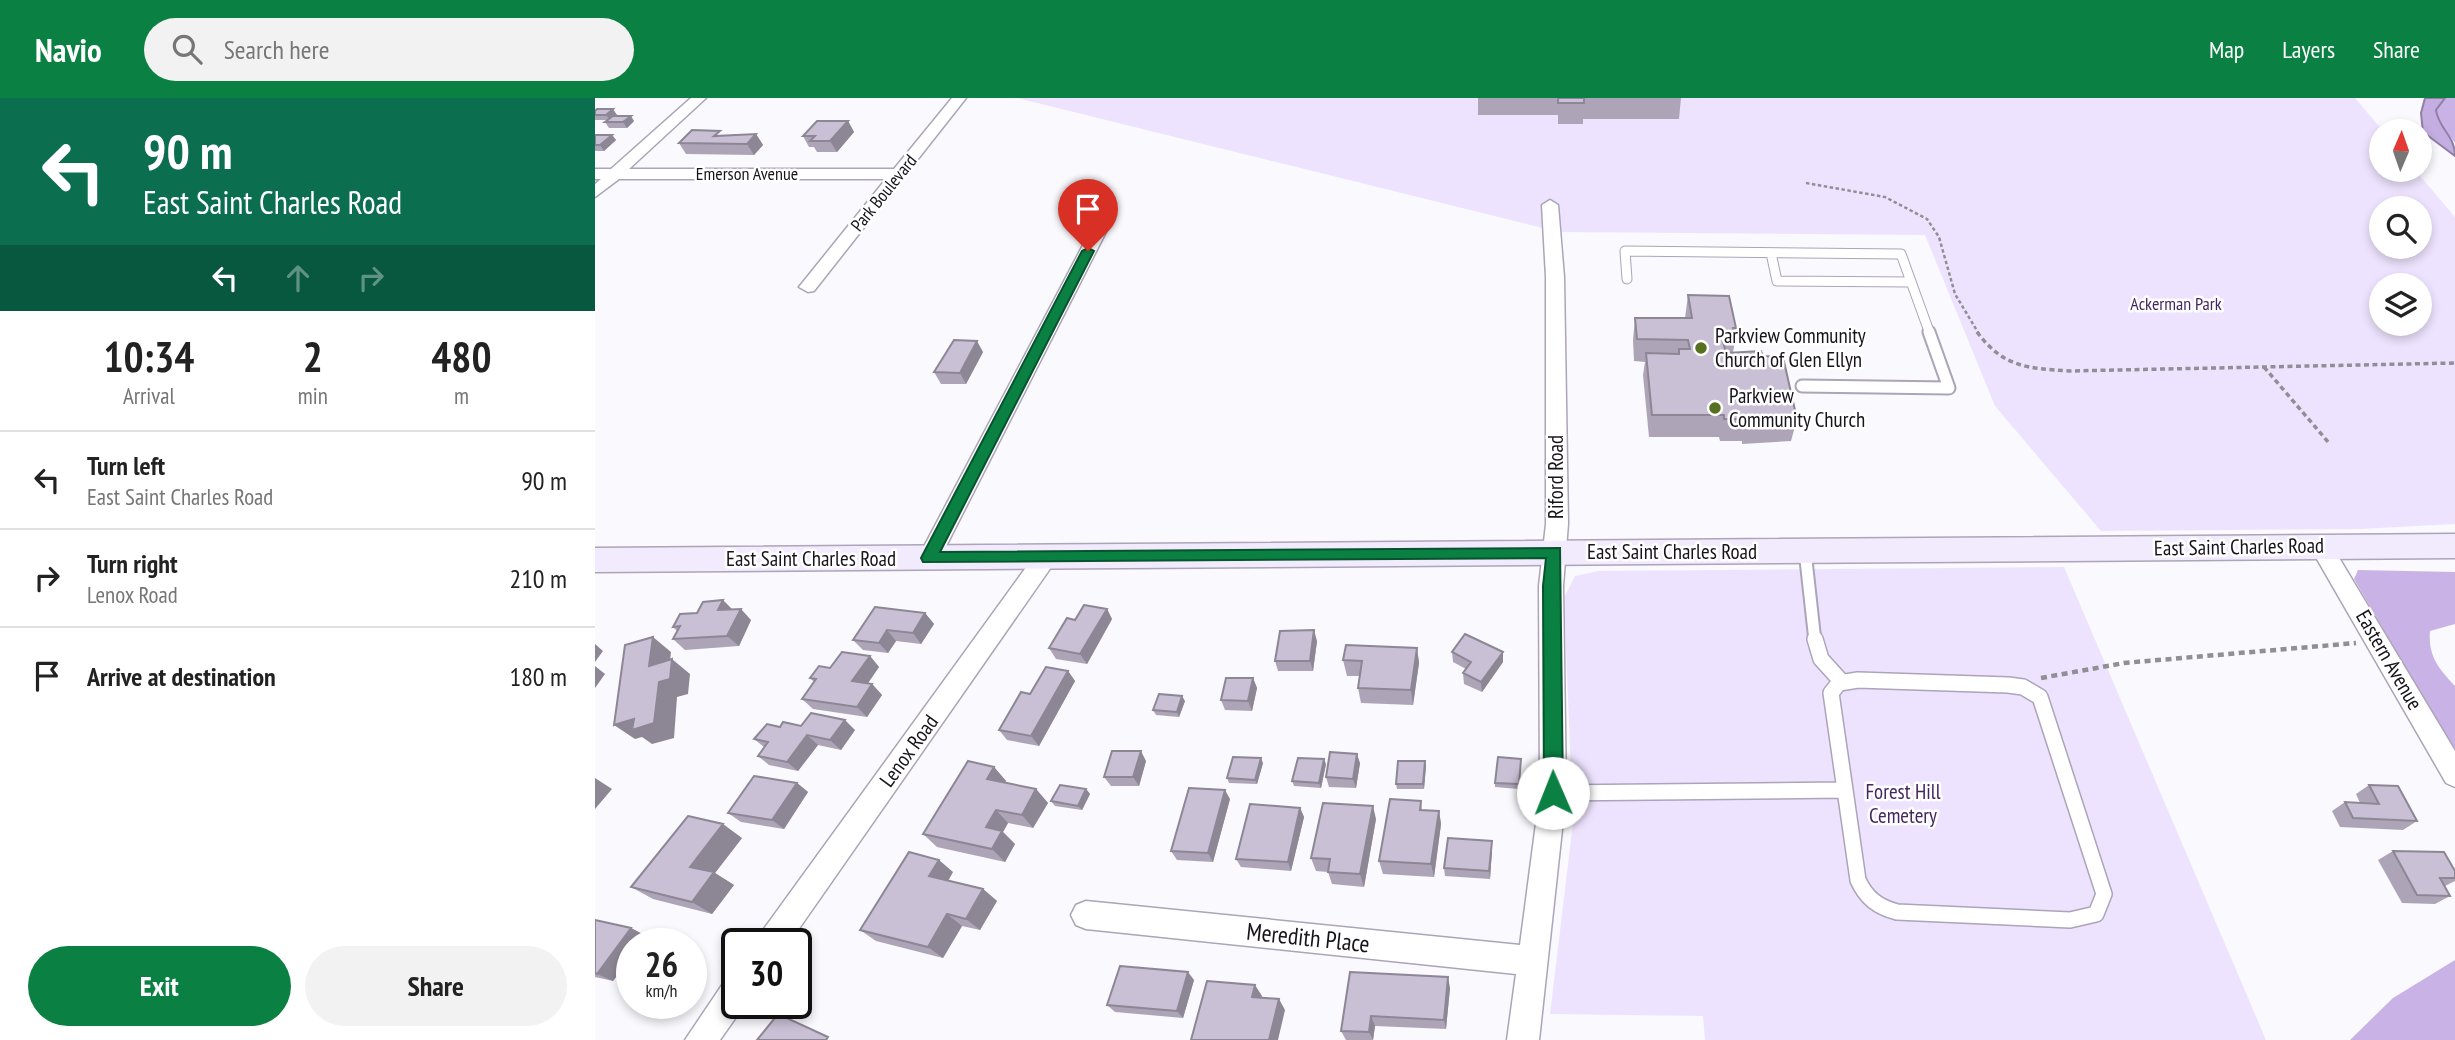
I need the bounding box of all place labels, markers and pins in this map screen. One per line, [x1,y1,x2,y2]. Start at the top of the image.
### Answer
pin [1058,179,1118,251]
place label: Parkview Community Church of Glen Ellyn [1715,322,1866,373]
marker: Parkview Community Church of Glen Ellyn [1693,340,1709,356]
place label: Parkview Community Church [1729,382,1865,433]
marker: Parkview Community Church [1707,400,1723,416]

